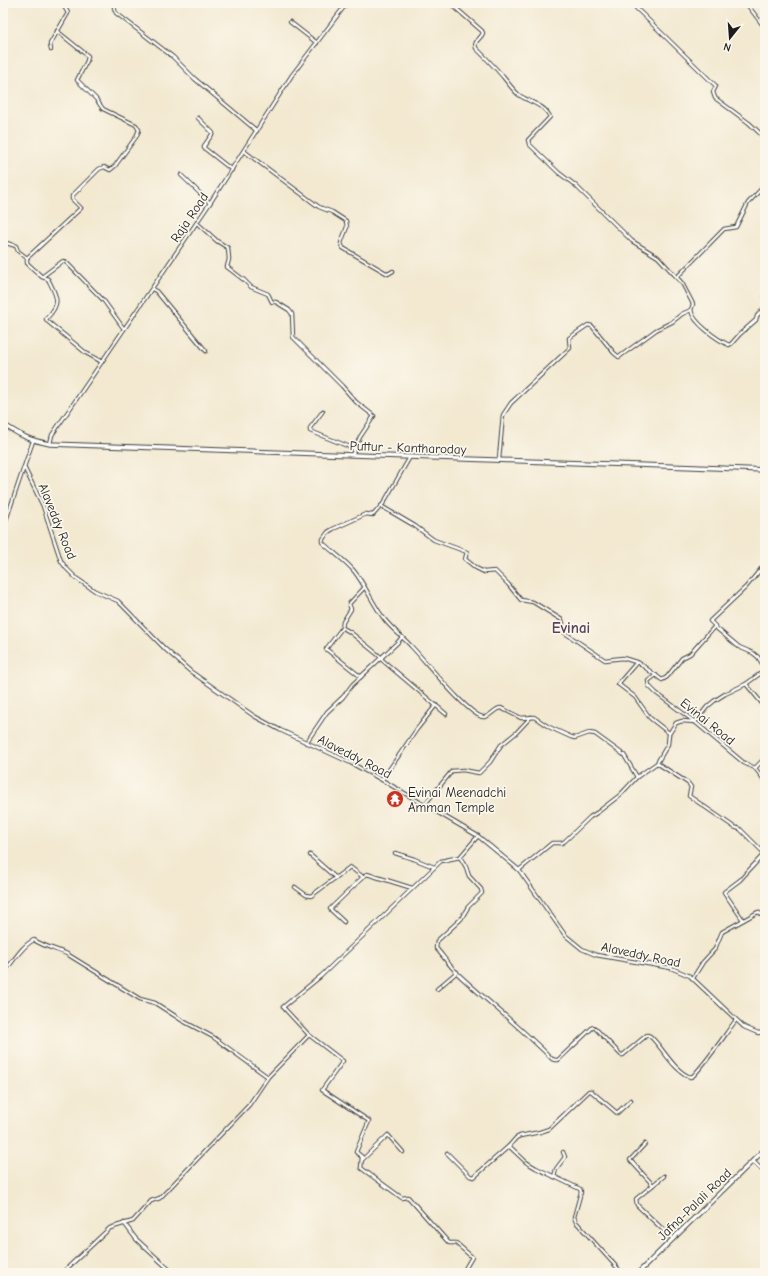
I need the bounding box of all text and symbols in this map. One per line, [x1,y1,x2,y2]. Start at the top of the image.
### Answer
north arrow [710,18,750,58]
text: N [722,40,733,54]
street label: Raja Road [167,190,211,245]
street label: Puttur - Kantharoday [349,438,467,457]
street label: Alaveddy Road [35,481,80,561]
district label: Evinai [552,619,590,637]
street label: Evinai Road [678,695,738,748]
street label: Alaveddy Road [315,731,394,781]
place label: Evinai Meenadchi Amman Temple [408,785,506,815]
temple icon: Evinai Meenadchi Amman Temple [385,789,405,809]
street label: Alaveddy Road [600,939,682,970]
street label: Jafna-Palali Road [654,1165,734,1243]

